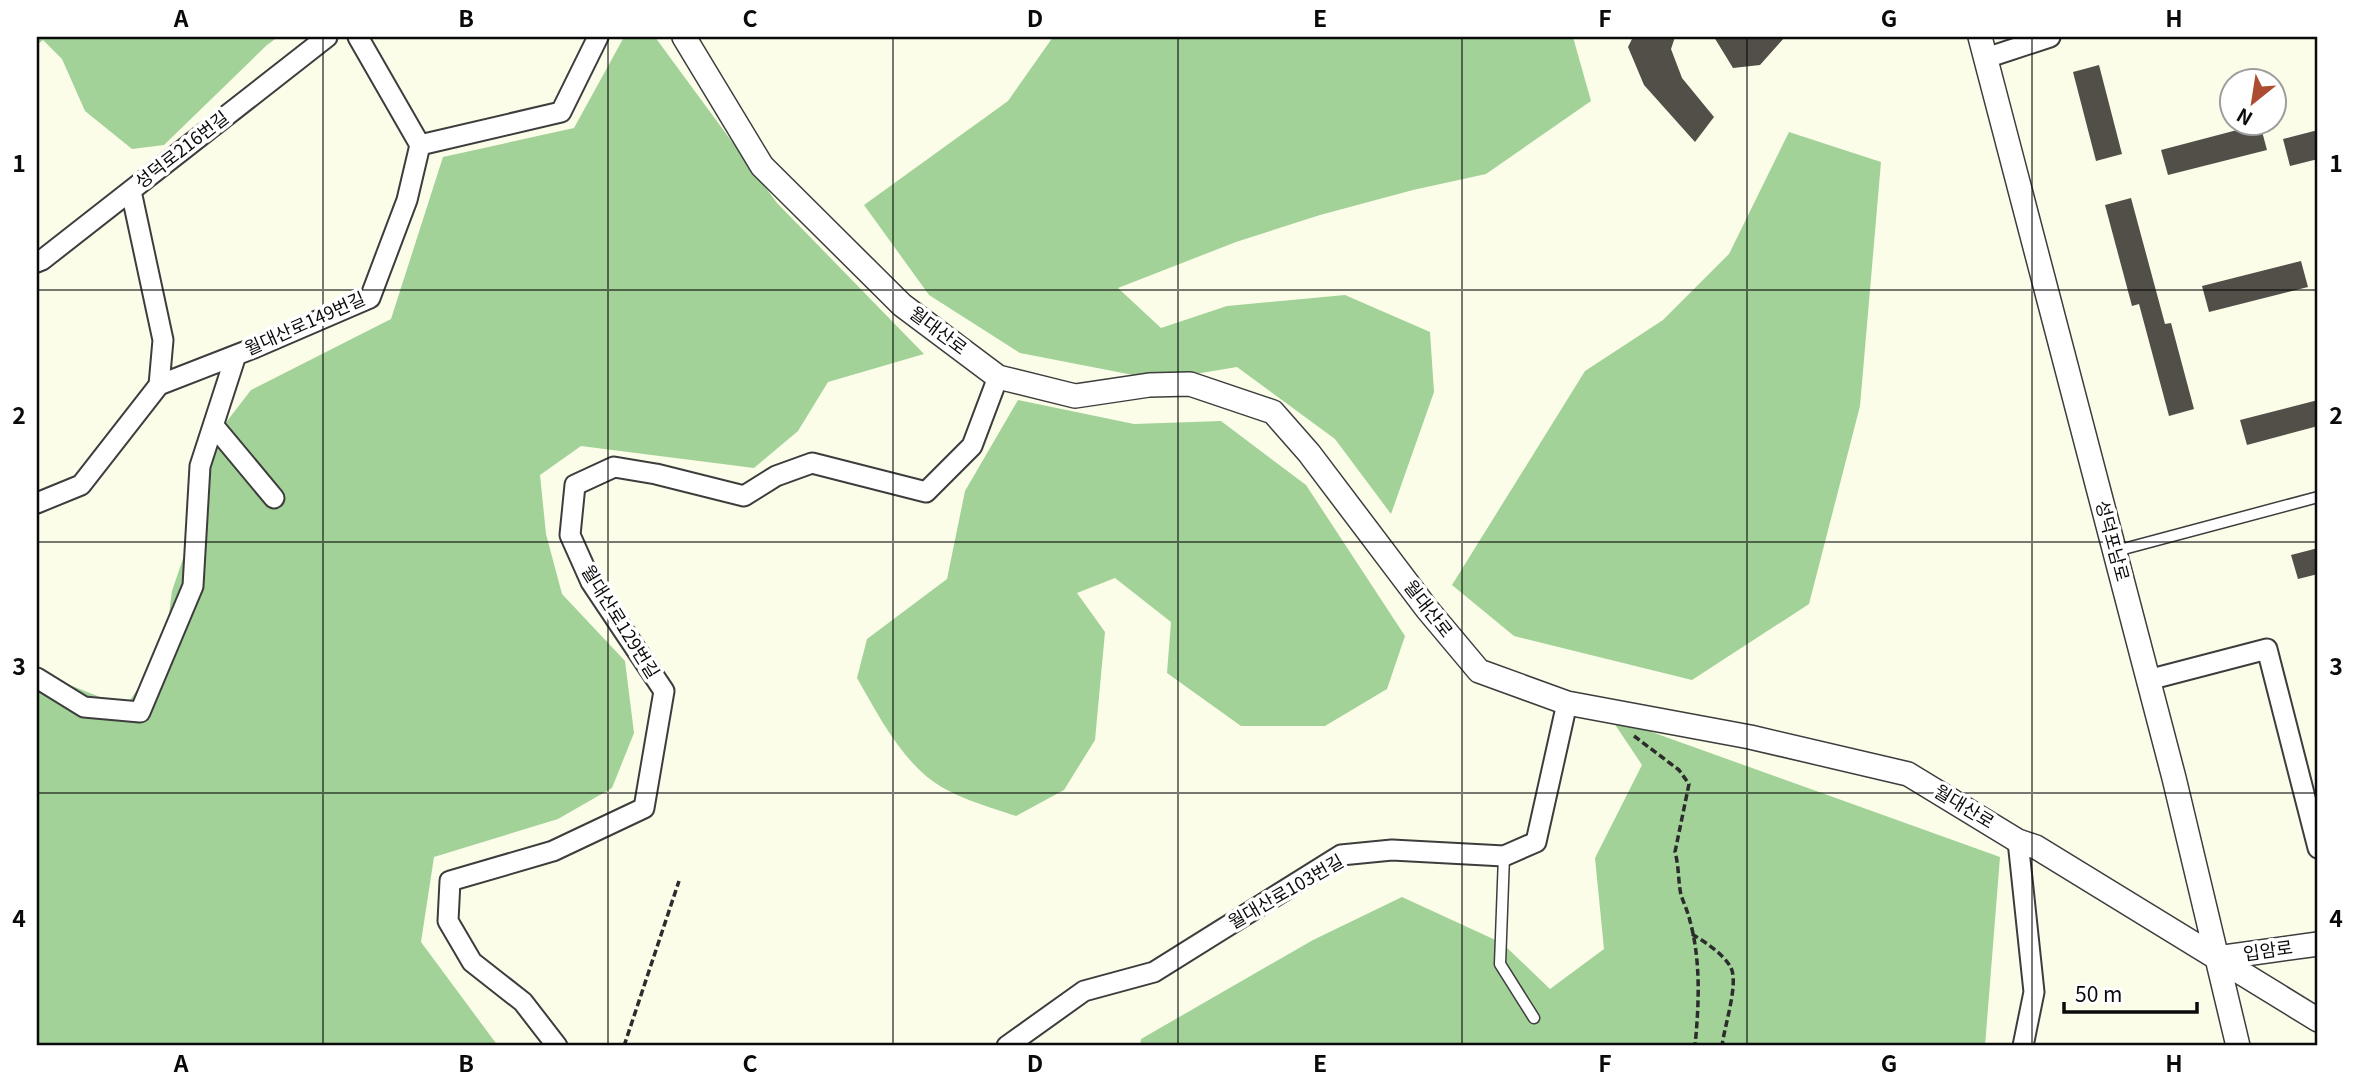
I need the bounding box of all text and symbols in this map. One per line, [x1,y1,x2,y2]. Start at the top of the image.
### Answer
text: A [173,0,189,34]
text: B [458,0,474,34]
text: C [742,0,758,34]
text: D [1027,0,1043,34]
text: E [1313,0,1327,34]
text: F [1598,0,1612,34]
text: G [1881,0,1897,34]
text: H [2165,0,2183,34]
north arrow [2218,66,2288,136]
street label: 성덕로216번길 [128,103,233,193]
text: N [2231,103,2257,133]
text: 1 [12,145,26,179]
text: 1 [2329,145,2343,179]
street label: 월대산로149번길 [240,284,369,360]
street label: 월대산로 [905,299,973,360]
text: 2 [12,397,26,431]
text: 2 [2329,397,2343,431]
street label: 성덕포남로 [2091,497,2137,584]
street label: 월대산로129번길 [576,559,667,683]
street label: 월대산로 [1399,574,1460,642]
text: 3 [12,648,26,682]
text: 3 [2329,648,2343,682]
street label: 월대산로 [1930,777,2000,833]
street label: 월대산로103번길 [1222,847,1348,934]
text: 4 [12,900,26,934]
text: 4 [2329,900,2343,934]
street label: 입암로 [2241,933,2294,965]
scale bar [2064,971,2198,1015]
text: 50 m [2075,978,2122,1008]
text: A [173,1045,189,1079]
text: B [458,1045,474,1079]
text: C [742,1045,758,1079]
text: D [1027,1045,1043,1079]
text: E [1313,1045,1327,1079]
text: F [1598,1045,1612,1079]
text: G [1881,1045,1897,1079]
text: H [2165,1045,2183,1079]

